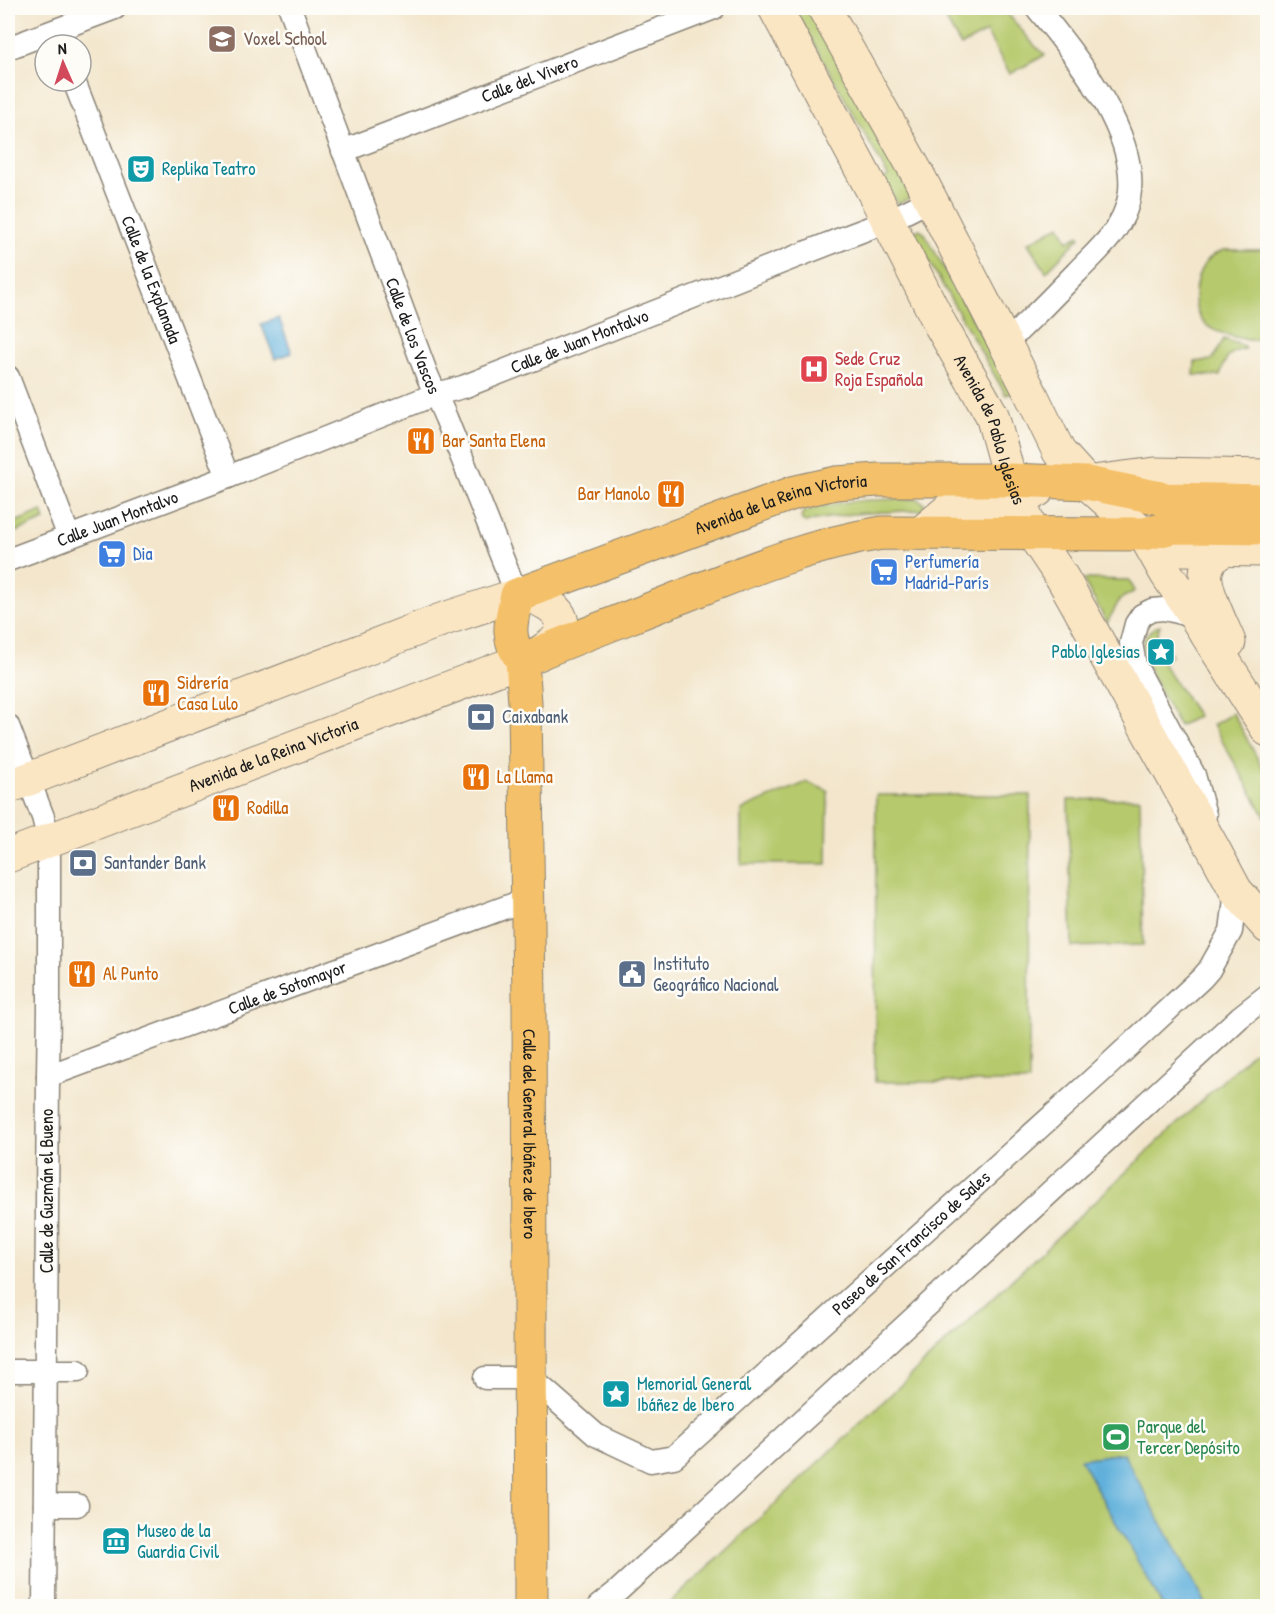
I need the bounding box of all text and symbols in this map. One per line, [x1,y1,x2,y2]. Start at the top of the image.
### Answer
school or university icon: Voxel School [206,23,238,55]
place label: Voxel School [243,26,327,51]
north arrow [33,33,93,93]
text: N [57,37,68,59]
street label: Calle del Vivero [477,49,581,109]
theatre icon: Replika Teatro [125,153,157,185]
place label: Replika Teatro [162,156,256,181]
street label: Calle de la Explanada [116,212,188,347]
street label: Calle de los Vascos [380,274,447,398]
street label: Calle de Juan Montalvo [507,303,652,379]
place label: Sede Cruz Roja Española [835,346,923,392]
street label: Avenida de Pablo Iglesias [948,350,1032,508]
hospital icon: Sede Cruz Roja Española [798,353,830,385]
restaurant icon: Bar Santa Elena [405,425,437,457]
place label: Bar Santa Elena [442,428,545,453]
street label: Avenida de la Reina Victoria [691,468,868,540]
restaurant icon: Bar Manolo [655,478,687,510]
place label: Bar Manolo [578,481,650,506]
street label: Calle Juan Montalvo [53,484,182,552]
supermarket icon: Dia [96,538,128,570]
place label: Dia [133,541,153,566]
place label: Perfumería Madrid-París [905,549,989,595]
supermarket icon: Perfumería Madrid-París [868,556,900,588]
place icon: Pablo Iglesias [1145,636,1177,668]
place label: Pablo Iglesias [1052,639,1140,664]
place label: Sidrería Casa Lulo [177,670,238,716]
restaurant icon: Sidrería Casa Lulo [140,677,172,709]
bank icon: Caixabank [465,701,497,733]
place label: Caixabank [502,704,569,729]
street label: Avenida de la Reina Victoria [185,711,361,798]
restaurant icon: La Llama [460,761,492,793]
place label: La Llama [497,764,553,789]
restaurant icon: Rodilla [210,792,242,824]
place label: Rodilla [247,795,288,820]
bank icon: Santander Bank [67,847,99,879]
place label: Santander Bank [104,850,206,875]
place label: Instituto Geográfico Nacional [653,951,779,997]
street label: Calle de Sotomayor [224,954,350,1021]
restaurant icon: Al Punto [66,958,98,990]
public building icon: Instituto Geográfico Nacional [616,958,648,990]
place label: Al Punto [103,961,158,986]
street label: Calle del General Ibáñez de Ibero [517,1029,543,1239]
street label: Calle de Guzmán el Bueno [34,1109,59,1273]
street label: Paseo de San Francisco de Sales [826,1165,995,1321]
place label: Memorial General Ibáñez de Ibero [637,1371,751,1417]
place icon: Memorial General Ibáñez de Ibero [600,1378,632,1410]
place label: Parque del Tercer Depósito [1137,1414,1240,1460]
sports icon: Parque del Tercer Depósito [1100,1421,1132,1453]
place label: Museo de la Guardia Civil [137,1518,219,1564]
museum icon: Museo de la Guardia Civil [100,1525,132,1557]

